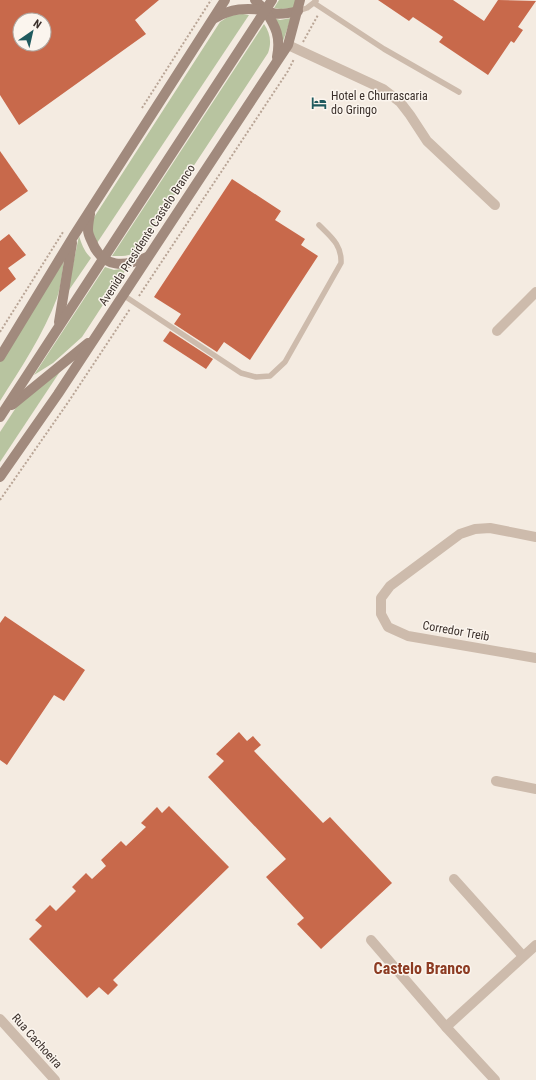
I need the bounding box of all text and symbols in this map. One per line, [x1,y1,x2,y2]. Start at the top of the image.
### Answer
north arrow [12,12,52,52]
text: N [31,17,44,32]
place label: Hotel e Churrascaria do Gringo [331,89,428,117]
hotel icon: Hotel e Churrascaria do Gringo [310,94,328,112]
street label: Avenida Presidente Castelo Branco [96,162,198,308]
street label: Corredor Treib [422,618,491,644]
district label: Castelo Branco [374,959,471,978]
street label: Rua Cachoeira [9,1011,65,1071]

